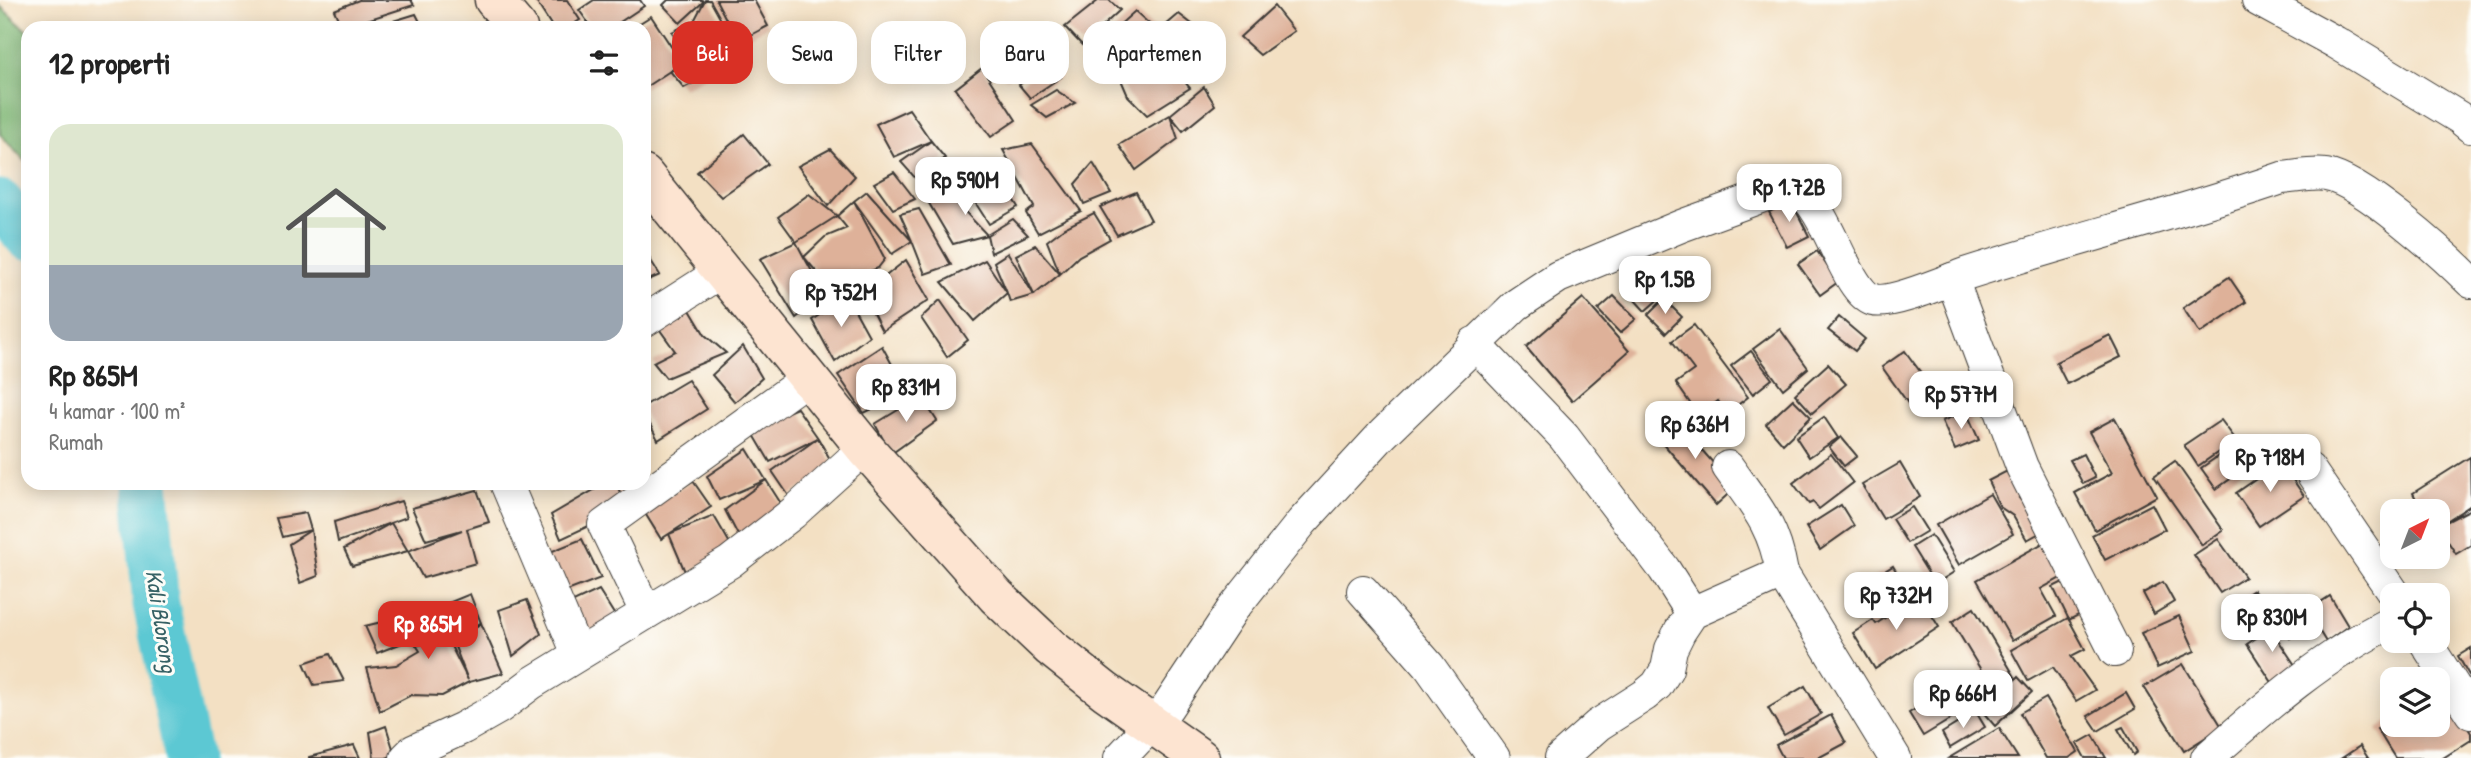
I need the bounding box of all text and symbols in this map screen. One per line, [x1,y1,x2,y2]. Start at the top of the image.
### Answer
chip: Beli [672,21,753,84]
chip: Sewa [767,21,857,84]
chip: Filter [871,21,966,84]
chip: Baru [980,21,1069,84]
chip: Apartemen [1083,21,1226,84]
text: 12 properti [49,43,171,83]
icon: filters [585,44,623,82]
pin: Rp 590M [900,158,1030,217]
text: Rp 590M [931,164,999,195]
pin: Rp 1.72B [1717,164,1861,224]
icon: home [273,170,399,296]
text: Rp 1.72B [1753,171,1825,202]
pin: Rp 1.5B [1600,256,1730,316]
text: Rp 1.5B [1635,263,1695,294]
pin: Rp 752M [776,270,906,329]
text: Rp 752M [805,276,877,307]
text: Rp 865M [49,355,138,395]
pin: Rp 831M [841,364,971,424]
text: Rp 831M [872,371,940,402]
pin: Rp 577M [1896,372,2026,431]
text: Rp 577M [1925,378,1997,409]
text: 4 kamar · 100 m² [49,395,185,426]
pin: Rp 636M [1630,402,1760,461]
text: Rp 636M [1661,408,1729,439]
text: Rumah [49,426,103,457]
pin: Rp 718M [2205,434,2335,494]
text: Rp 718M [2236,441,2304,472]
north arrow [2380,499,2450,569]
map controls [2380,499,2450,737]
water label: Kali Blorong [138,568,186,676]
pin: Rp 732M [1831,572,1961,632]
text: Rp 732M [1860,579,1932,610]
button: locate [2380,583,2450,653]
pin: Rp 830M [2207,594,2337,654]
text: Rp 830M [2237,601,2307,632]
pin: Rp 865M [363,602,493,661]
text: Rp 865M [394,608,462,639]
button: layers [2380,667,2450,737]
pin: Rp 666M [1898,670,2028,730]
text: Rp 666M [1930,677,1996,708]

